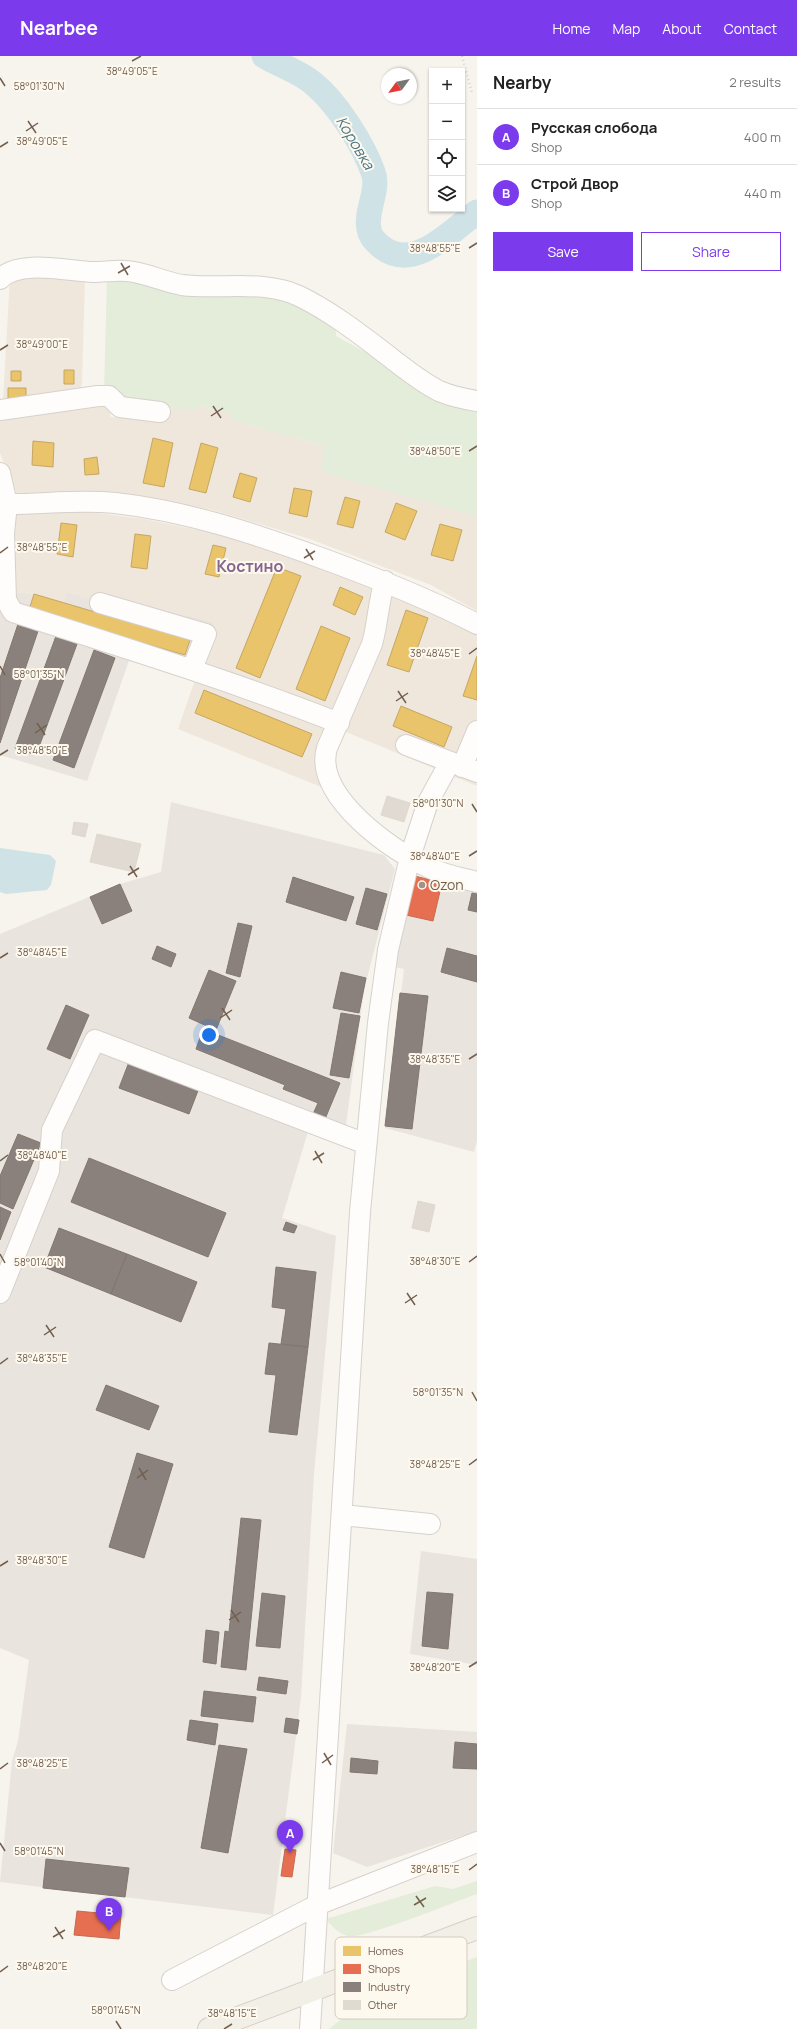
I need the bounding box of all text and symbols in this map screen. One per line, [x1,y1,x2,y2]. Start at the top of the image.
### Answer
text: Nearbee [20,15,98,41]
text: Home [553,19,590,38]
text: Map [612,19,640,38]
text: About [662,19,702,38]
text: Contact [724,19,777,38]
text: 38°49'05"E [106,64,158,78]
north arrow [381,68,417,104]
map controls [429,68,465,212]
button: + [429,68,465,104]
text: Nearby [493,71,551,94]
text: 2 results [729,73,781,91]
text: 58°01'30"N [14,79,64,93]
button: − [429,104,465,140]
water label: Коровка [331,112,380,174]
text: Русская слобода [531,117,657,138]
text: A [502,128,510,146]
text: 400 m [744,128,781,146]
text: 38°49'05"E [16,134,68,148]
text: Shop [531,138,562,156]
button: locate [429,140,465,176]
text: Строй Двор [531,173,619,194]
button: layers [429,176,465,212]
text: B [502,184,510,202]
text: 440 m [744,184,781,202]
text: Shop [531,194,562,212]
button: Save [493,232,633,271]
button: Share [641,232,781,271]
text: 38°48'55"E [410,241,461,255]
text: 38°49'00"E [16,337,68,351]
text: 38°48'50"E [409,444,461,458]
text: 38°48'55"E [17,540,68,554]
district label: Костино [217,555,284,577]
text: 38°48'45"E [410,646,460,660]
text: 58°01'35"N [14,667,64,681]
text: 38°48'50"E [16,743,68,757]
text: 58°01'30"N [413,796,463,810]
text: 38°48'40"E [410,849,460,863]
place label: Ozon [430,875,464,894]
marker: Ozon [417,880,427,890]
text: 38°48'45"E [17,945,67,959]
your location [199,1025,219,1045]
text: 38°48'35"E [410,1052,461,1066]
text: 38°48'40"E [17,1148,67,1162]
text: 38°48'30"E [410,1254,461,1268]
text: 58°01'40"N [14,1255,64,1269]
text: 38°48'35"E [17,1351,68,1365]
text: 58°01'35"N [413,1385,463,1399]
text: 38°48'25"E [410,1457,461,1471]
text: 38°48'30"E [17,1553,68,1567]
text: 38°48'20"E [409,1660,461,1674]
text: 38°48'25"E [17,1756,68,1770]
pin: A [277,1820,303,1853]
text: 58°01'45"N [14,1844,64,1858]
text: 38°48'15"E [411,1862,460,1876]
pin: B [96,1898,122,1931]
legend [335,1937,467,2019]
text: Homes [368,1943,404,1958]
text: 38°48'20"E [16,1959,68,1973]
text: Shops [368,1961,400,1976]
text: Industry [368,1979,410,1994]
text: Other [368,1997,397,2012]
text: 58°01'45"N [91,2003,141,2017]
text: 38°48'15"E [208,2006,257,2020]

